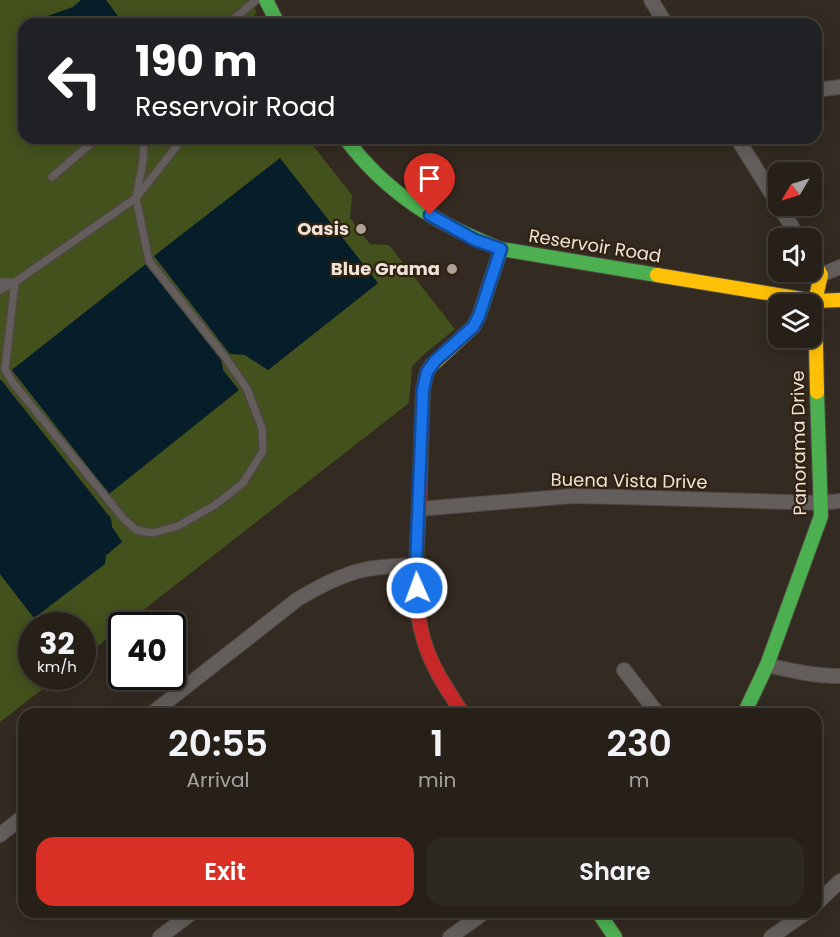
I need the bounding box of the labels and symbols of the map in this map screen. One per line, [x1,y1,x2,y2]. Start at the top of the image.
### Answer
pin [404,153,455,215]
north arrow [768,162,822,216]
place label: Oasis [297,216,349,241]
marker: Oasis [354,222,368,236]
street label: Reservoir Road [527,223,663,268]
place label: Blue Grama [331,256,440,281]
marker: Blue Grama [445,262,459,276]
street label: Panorama Drive [785,370,812,516]
street label: Buena Vista Drive [550,467,708,494]
position arrow [385,556,449,620]
speed limit sign: 40 [108,612,186,690]

